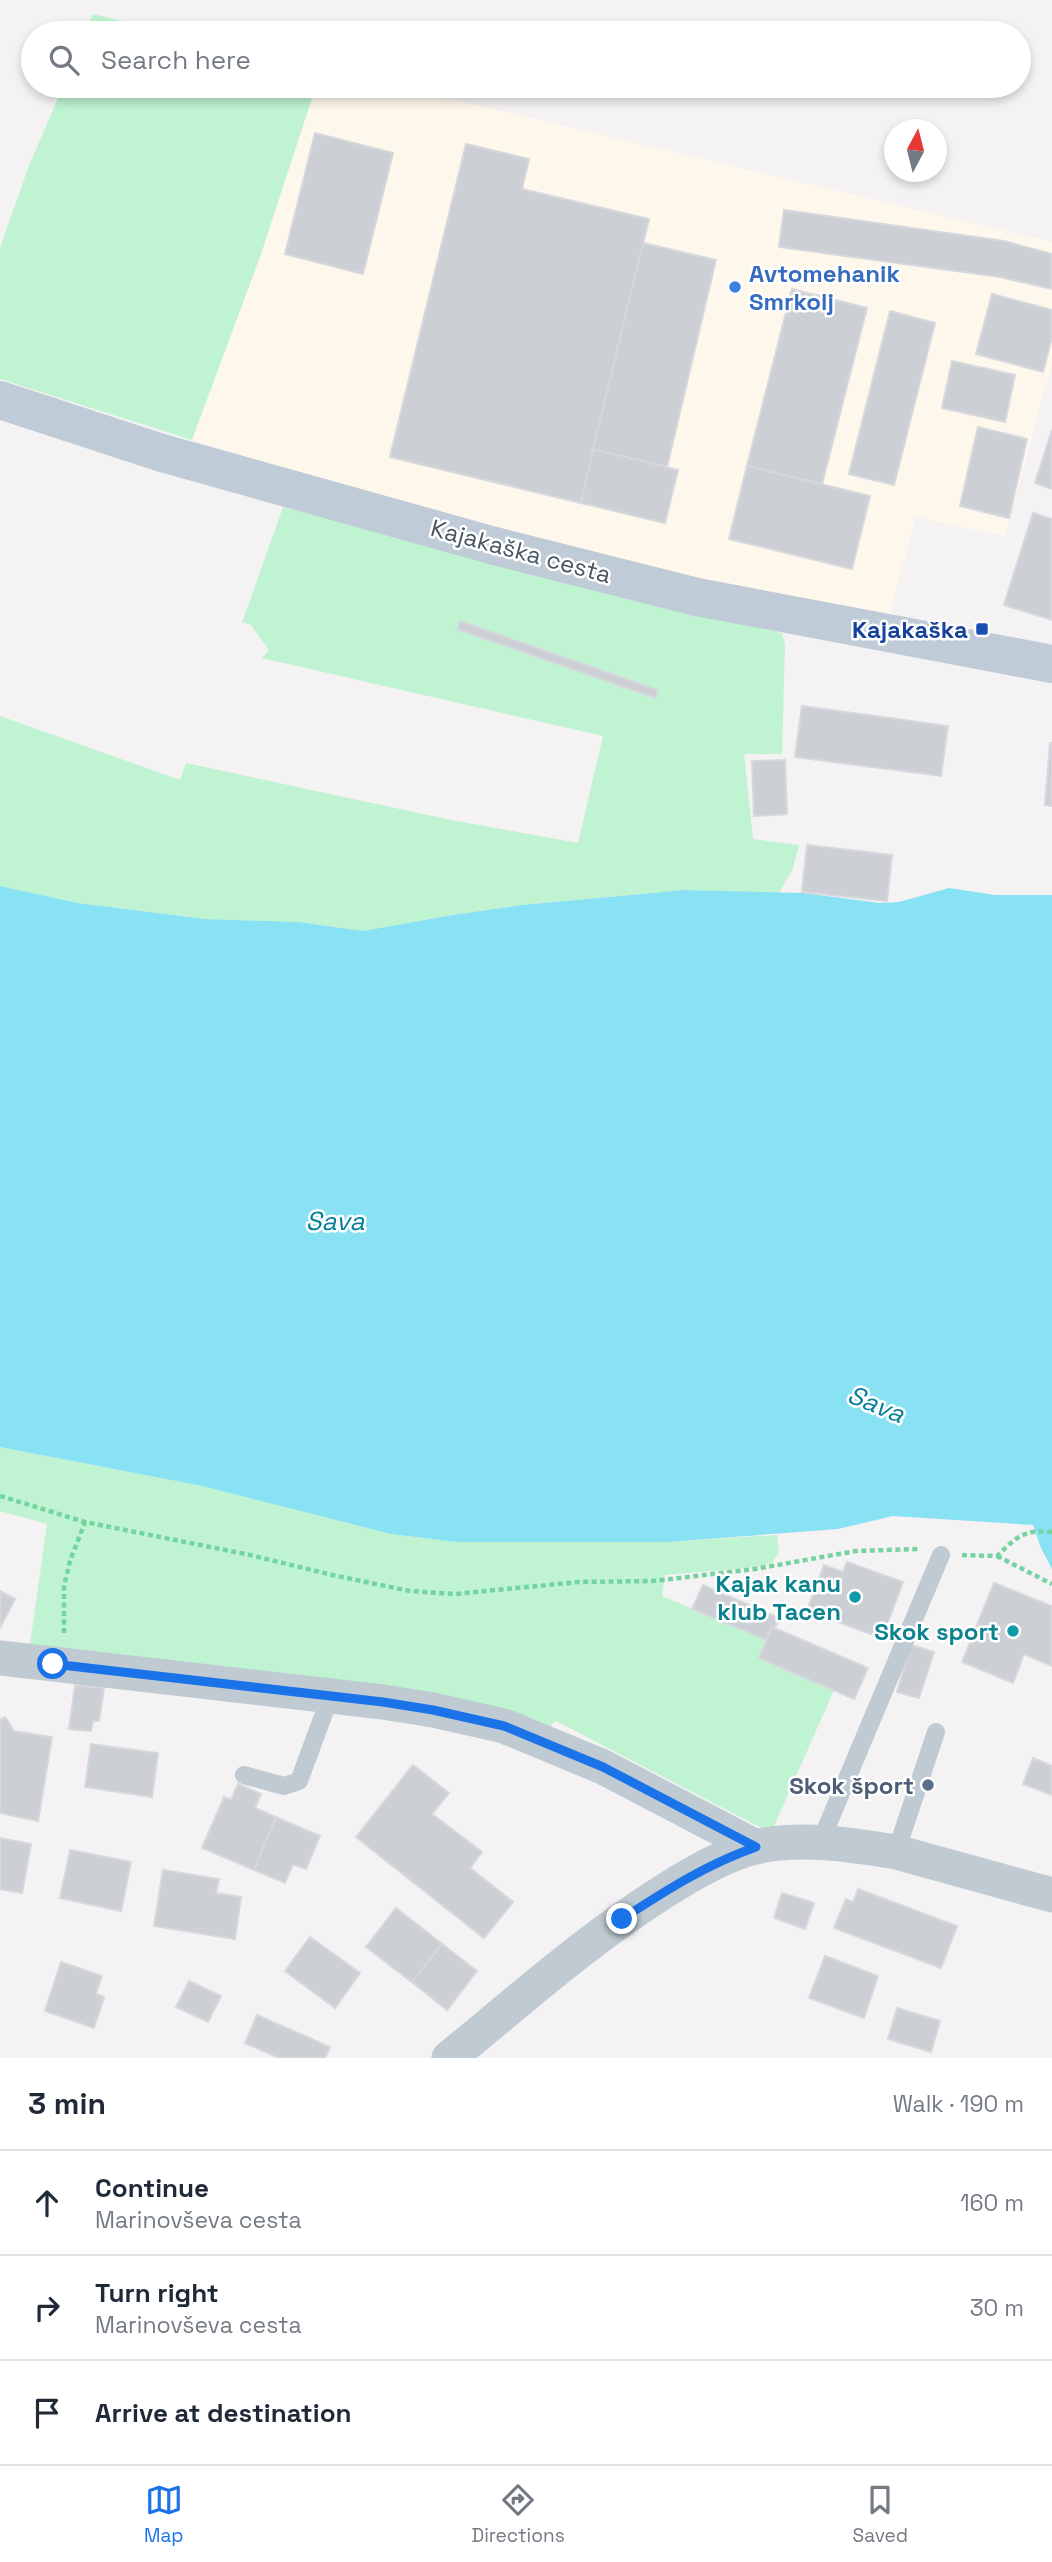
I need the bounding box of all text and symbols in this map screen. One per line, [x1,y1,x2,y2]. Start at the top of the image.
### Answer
search box [21,21,1031,98]
icon: search [45,41,83,79]
text: Search here [101,43,251,77]
north arrow [884,119,947,182]
place label: Avtomehanik Smrkolj [749,258,900,317]
marker: Avtomehanik Smrkolj [727,279,743,295]
street label: Kajakaška cesta [427,512,615,590]
place label: Kajakaška [852,614,968,645]
marker: Kajakaška [974,621,990,637]
water label: Sava [306,1204,365,1238]
water label: Sava [842,1377,911,1431]
place label: Kajak kanu klub Tacen [716,1568,841,1627]
marker: Kajak kanu klub Tacen [847,1589,863,1605]
place label: Skok sport [874,1616,999,1647]
marker: Skok sport [1005,1623,1021,1639]
route start [37,1648,68,1679]
place label: Skok šport [789,1770,914,1801]
marker: Skok šport [920,1777,936,1793]
route end [606,1903,637,1934]
text: 3 min [28,2084,106,2123]
text: Walk · 190 m [893,2089,1024,2119]
text: Continue [95,2171,209,2205]
icon: ahead [28,2184,66,2222]
text: 160 m [960,2188,1024,2218]
text: Marinovševa cesta [95,2205,302,2235]
text: Turn right [95,2276,219,2310]
icon: right [28,2289,66,2327]
text: 30 m [970,2293,1024,2323]
text: Marinovševa cesta [95,2310,302,2340]
icon: arrive [28,2394,66,2432]
text: Arrive at destination [95,2396,352,2430]
tab: Map [144,2481,184,2548]
tab: Directions [472,2481,565,2548]
tab: Saved [853,2481,908,2548]

